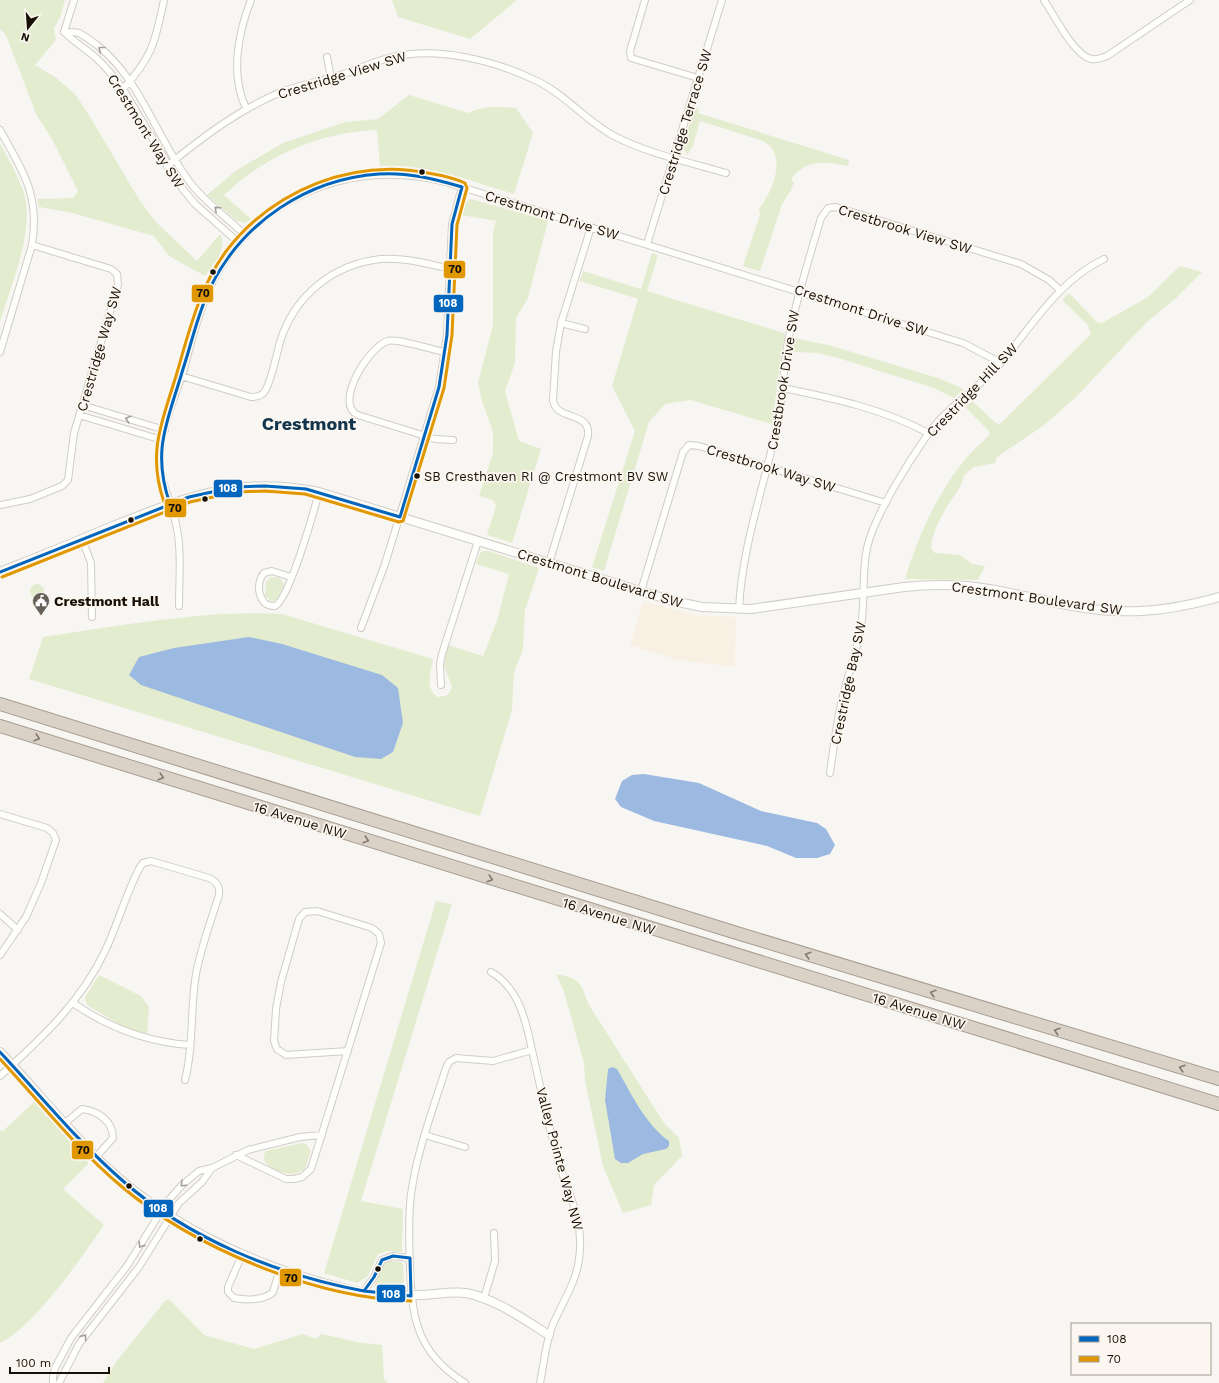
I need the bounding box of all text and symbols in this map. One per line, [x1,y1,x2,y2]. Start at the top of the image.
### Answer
north arrow [8,8,48,48]
text: N [19,30,31,44]
one-way arrow [98,46,105,53]
street label: Crestridge Terrace SW [655,47,715,197]
street label: Crestridge View SW [276,48,408,102]
street label: Crestmont Way SW [104,71,188,191]
unlabelled marker [417,167,427,177]
street label: Crestmont Drive SW [483,187,621,243]
street label: Crestbrook View SW [836,201,974,257]
one-way arrow [214,207,222,214]
line badge: 70 [443,260,466,279]
text: 70 [448,263,462,276]
unlabelled marker [208,267,218,277]
street label: Crestmont Drive SW [792,281,930,339]
line badge: 70 [191,284,214,303]
street label: Crestridge Way SW [74,285,124,413]
text: 70 [196,287,210,300]
line badge: 108 [433,294,464,313]
text: 108 [439,297,457,310]
street label: Crestbrook Drive SW [764,309,802,451]
street label: Crestridge Hill SW [923,340,1021,440]
district label: Crestmont [262,413,356,434]
one-way arrow [124,415,131,424]
street label: Crestbrook Way SW [705,441,837,495]
place label: SB Cresthaven RI @ Crestmont BV SW [424,469,669,484]
marker: SB Cresthaven RI @ Crestmont BV SW [412,471,422,481]
line badge: 108 [213,479,243,498]
text: 108 [219,482,237,495]
unlabelled marker [200,494,210,504]
line badge: 70 [164,498,187,518]
text: 70 [168,502,182,515]
unlabelled marker [126,515,136,525]
street label: Crestmont Boulevard SW [515,545,685,611]
street label: Crestmont Boulevard SW [951,578,1123,618]
public building icon: Crestmont Hall [31,591,51,616]
place label: Crestmont Hall [54,593,160,609]
street label: Crestridge Bay SW [827,620,869,746]
one-way arrow [34,733,41,742]
one-way arrow [157,772,164,781]
street label: 16 Avenue NW [252,798,348,842]
one-way arrow [362,836,369,844]
one-way arrow [486,874,493,883]
street label: 16 Avenue NW [561,894,657,938]
one-way arrow [805,951,812,960]
street label: 16 Avenue NW [871,989,967,1033]
one-way arrow [929,989,936,998]
one-way arrow [1054,1027,1061,1036]
one-way arrow [1178,1064,1185,1073]
street label: Valley Pointe Way NW [533,1086,587,1232]
line badge: 70 [71,1140,94,1160]
text: 70 [76,1144,90,1157]
one-way arrow [180,1180,187,1187]
unlabelled marker [124,1181,134,1191]
line badge: 108 [143,1199,174,1218]
text: 108 [149,1202,167,1215]
unlabelled marker [195,1234,205,1244]
one-way arrow [139,1240,146,1247]
unlabelled marker [373,1264,383,1274]
line badge: 70 [279,1268,302,1287]
text: 70 [284,1272,298,1285]
line badge: 108 [376,1284,406,1303]
text: 108 [382,1288,400,1301]
legend [1071,1323,1211,1375]
text: 108 [1107,1332,1127,1346]
one-way arrow [79,1334,86,1341]
scale bar [10,1349,109,1375]
text: 70 [1107,1352,1121,1366]
text: 100 m [16,1356,51,1370]

